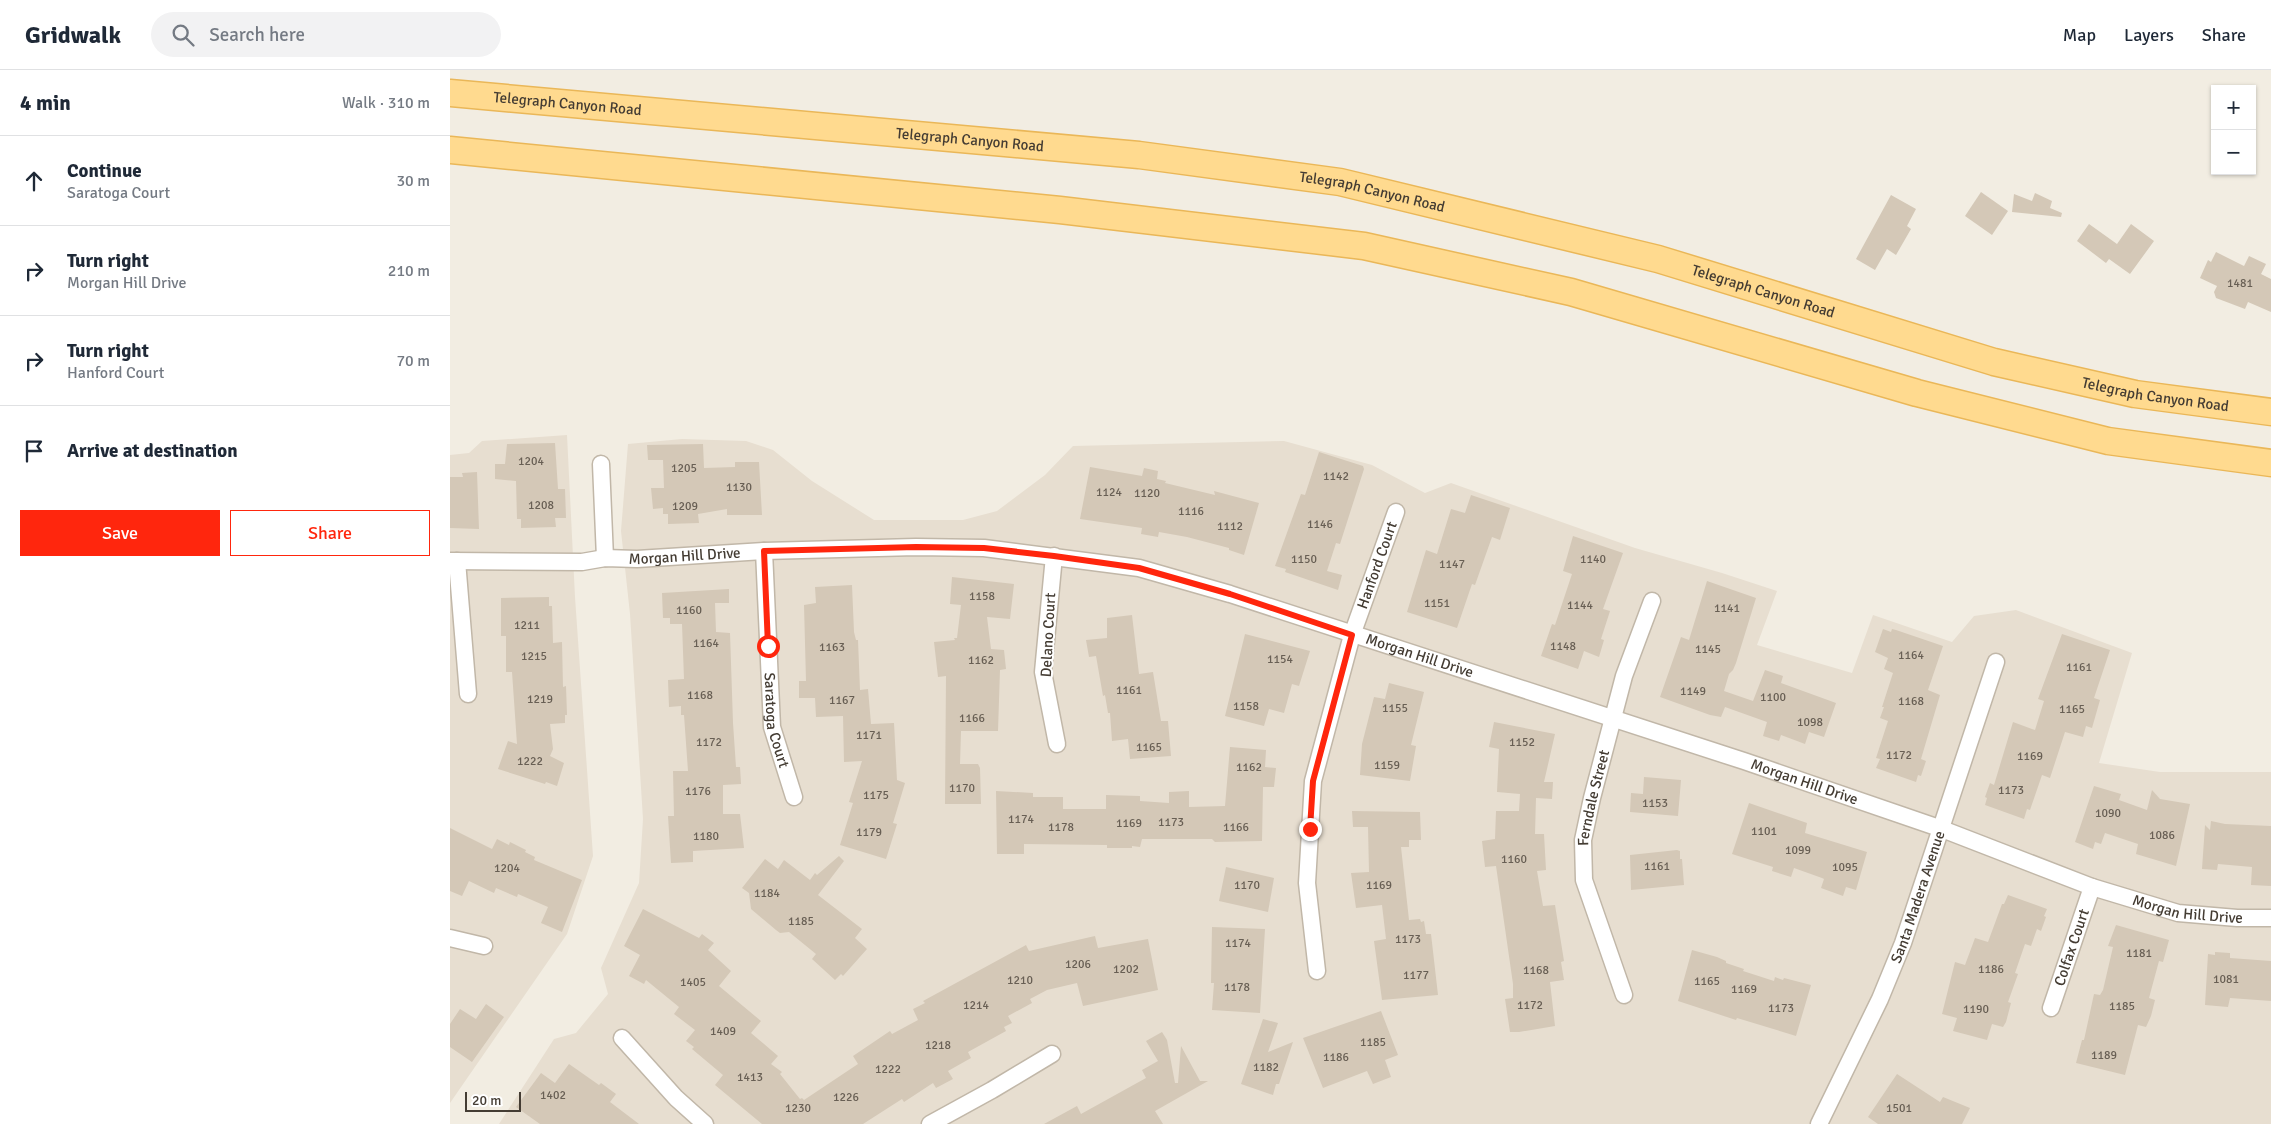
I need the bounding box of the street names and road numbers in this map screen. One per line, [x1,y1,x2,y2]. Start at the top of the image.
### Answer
street label: Telegraph Canyon Road [493,88,642,119]
street label: Telegraph Canyon Road [895,124,1045,155]
street label: Telegraph Canyon Road [1298,168,1447,216]
street label: Telegraph Canyon Road [1690,261,1837,322]
street label: Telegraph Canyon Road [2080,373,2230,415]
street label: Hanford Court [1353,519,1401,611]
street label: Morgan Hill Drive [628,543,741,568]
street label: Delano Court [1037,592,1059,678]
street label: Morgan Hill Drive [1364,630,1476,681]
street label: Saratoga Court [761,672,793,770]
street label: Ferndale Street [1574,748,1613,846]
street label: Morgan Hill Drive [1749,755,1860,808]
street label: Santa Madera Avenue [1887,828,1949,966]
street label: Morgan Hill Drive [2130,891,2243,927]
street label: Colfax Court [2050,907,2093,988]

